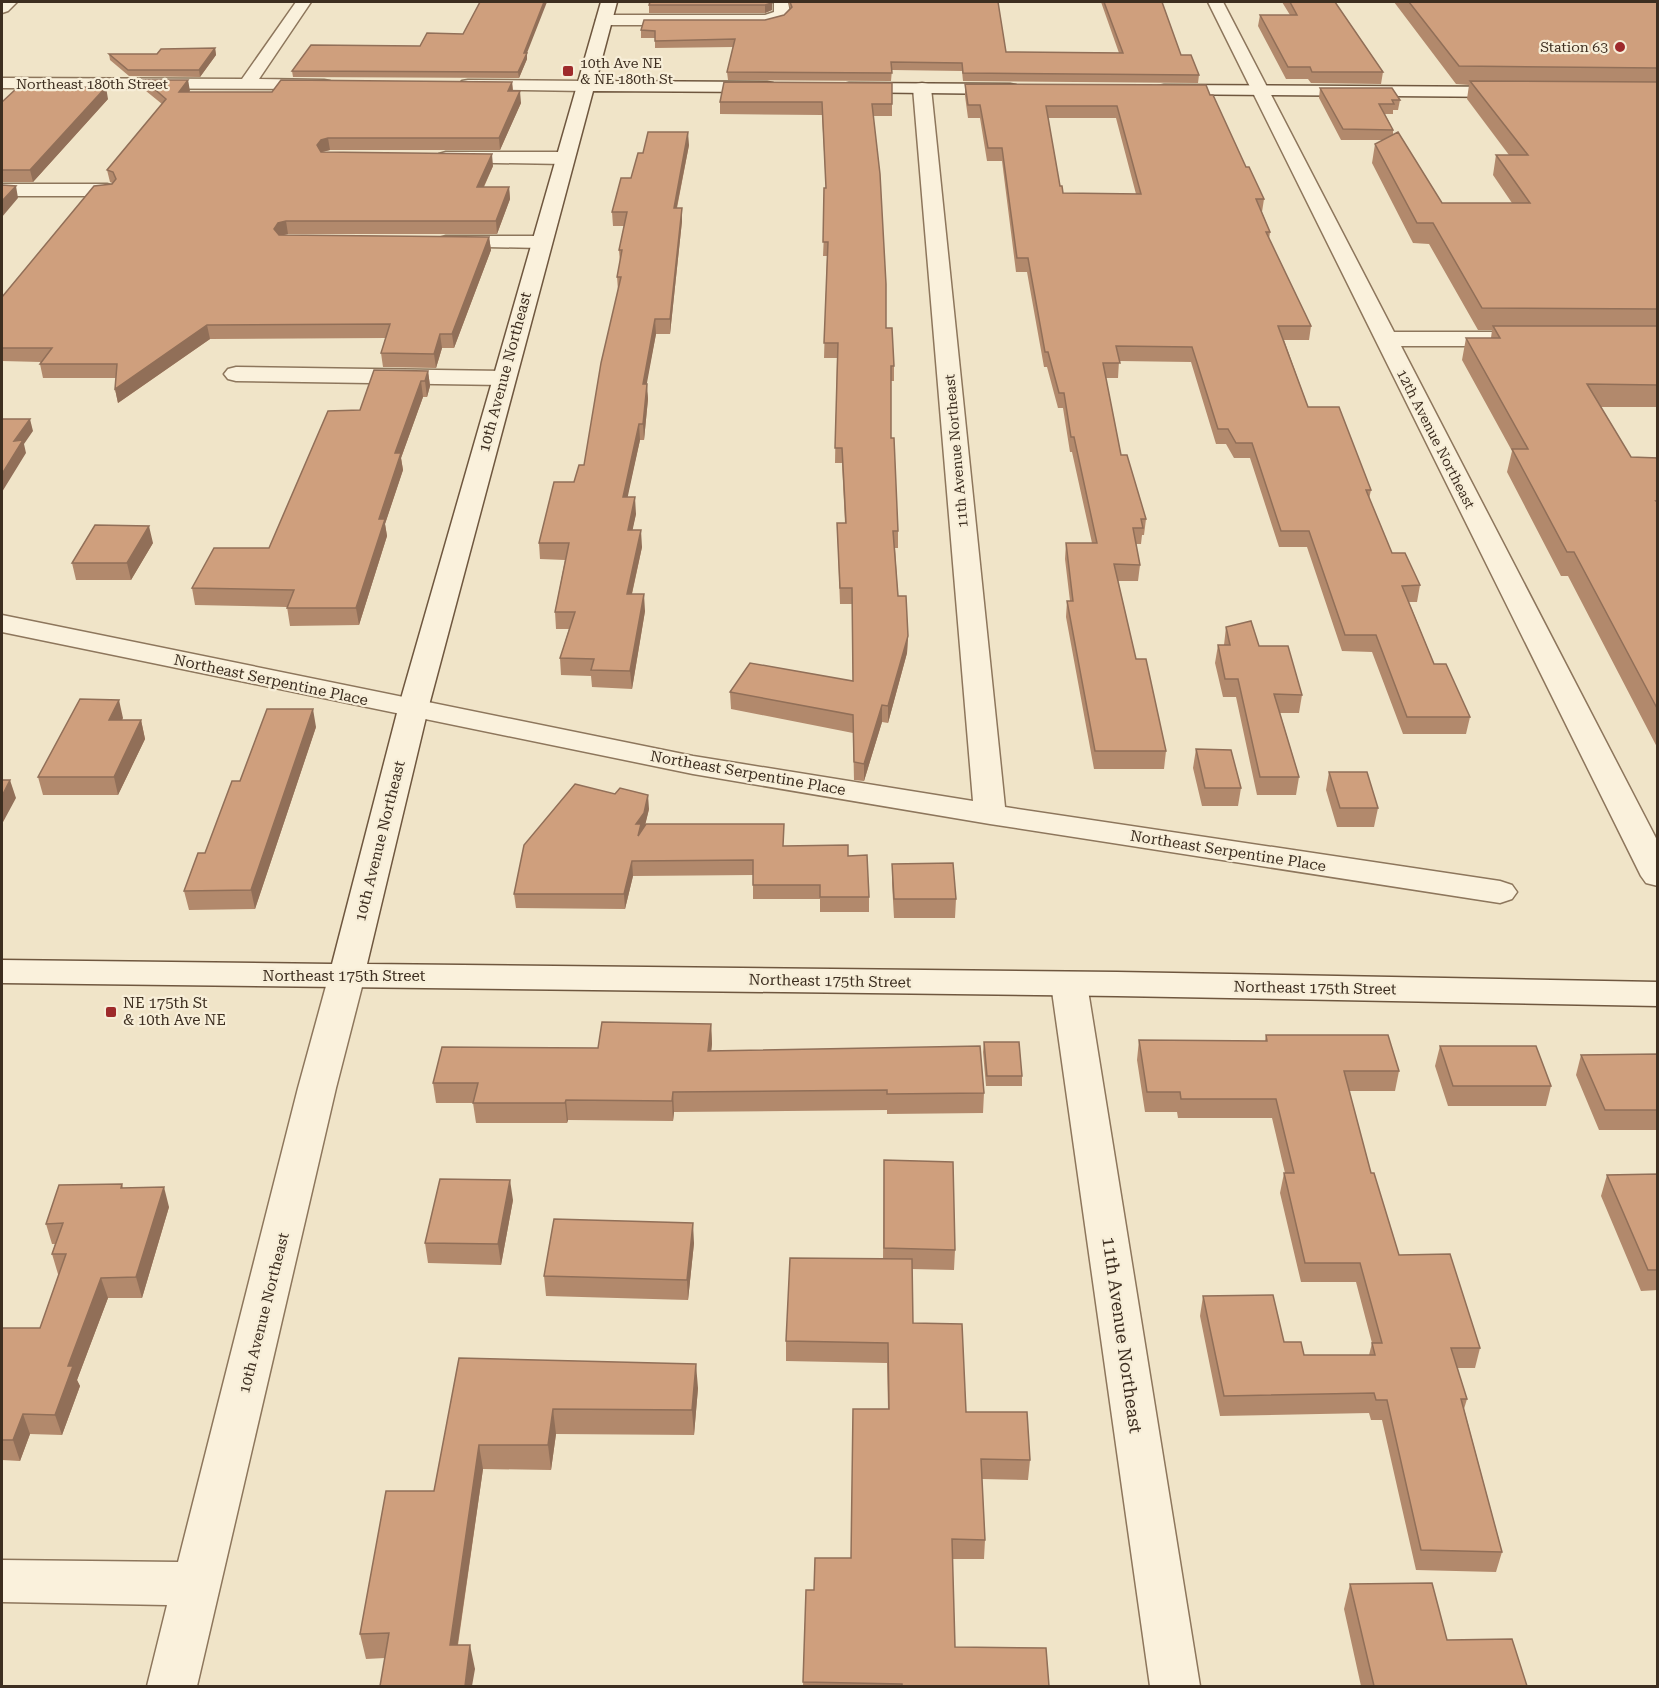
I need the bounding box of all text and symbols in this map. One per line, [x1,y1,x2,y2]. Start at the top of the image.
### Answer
place label: Station 63 [1540,39,1608,55]
marker: Station 63 [1613,40,1627,54]
place label: 10th Ave NE & NE 180th St [580,55,673,87]
marker: 10th Ave NE & NE 180th St [561,64,575,78]
street label: Northeast 180th Street [16,76,168,92]
street label: 10th Avenue Northeast [475,289,535,454]
street label: 12th Avenue Northeast [1394,367,1478,511]
street label: 11th Avenue Northeast [941,374,971,528]
street label: Northeast Serpentine Place [172,651,370,709]
street label: Northeast Serpentine Place [649,747,847,799]
street label: 10th Avenue Northeast [351,758,409,923]
street label: Northeast Serpentine Place [1129,827,1327,875]
street label: Northeast 175th Street [263,967,426,985]
street label: Northeast 175th Street [748,971,912,991]
street label: Northeast 175th Street [1233,978,1397,998]
place label: NE 175th St & 10th Ave NE [123,994,226,1029]
marker: NE 175th St & 10th Ave NE [104,1005,118,1019]
street label: 10th Avenue Northeast [235,1230,293,1395]
street label: 11th Avenue Northeast [1098,1235,1147,1435]

